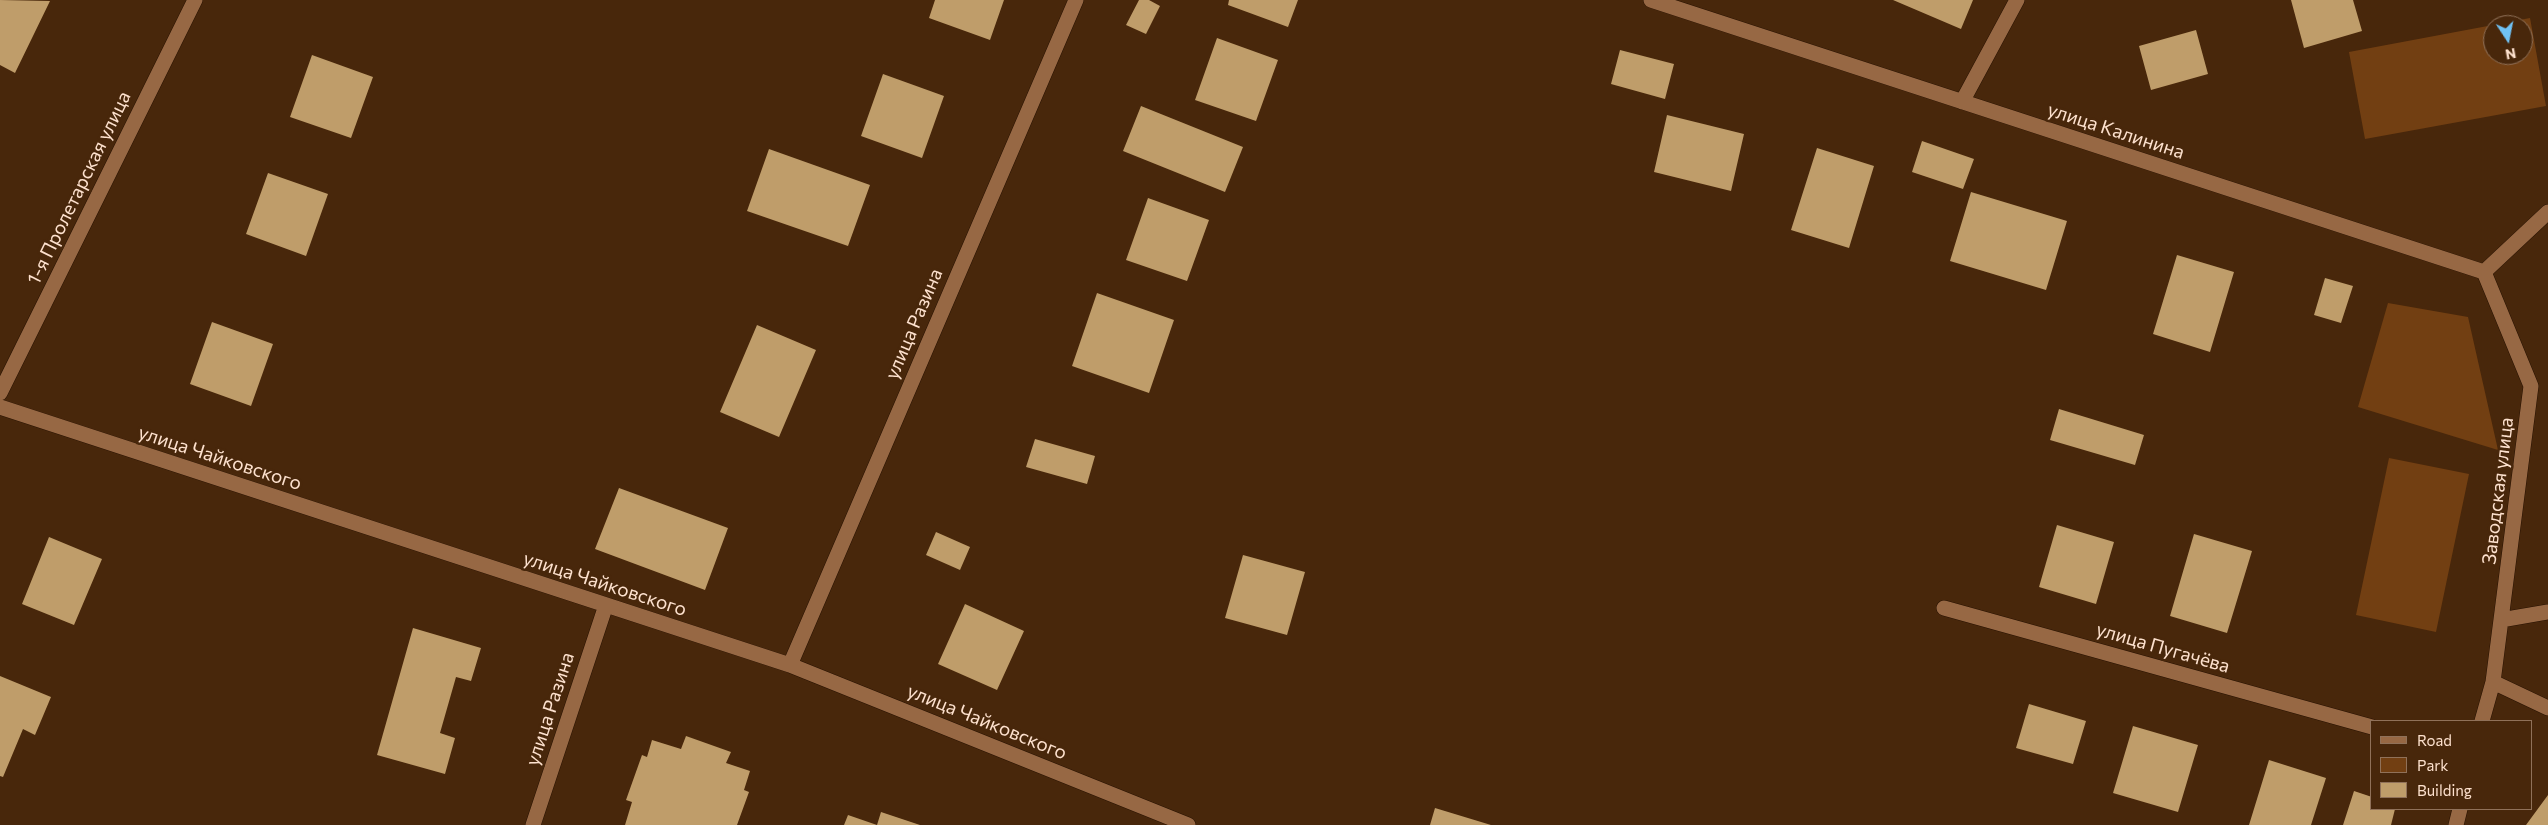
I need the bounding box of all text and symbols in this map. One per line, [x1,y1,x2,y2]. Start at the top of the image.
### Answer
north arrow [2483,15,2533,65]
text: N [2504,45,2518,64]
street label: 1-я Пролетарская улица [22,88,136,288]
street label: улица Калинина [2045,98,2187,164]
street label: улица Разина [880,265,948,383]
street label: Заводская улица [2478,416,2518,566]
street label: улица Чайковского [135,421,305,495]
street label: улица Чайковского [520,547,690,621]
street label: улица Пугачёва [2094,618,2232,678]
street label: улица Разина [521,649,579,769]
street label: улица Чайковского [904,680,1070,764]
legend [2370,720,2533,810]
text: Road [2417,731,2452,749]
text: Park [2417,756,2448,774]
text: Building [2417,781,2472,799]

